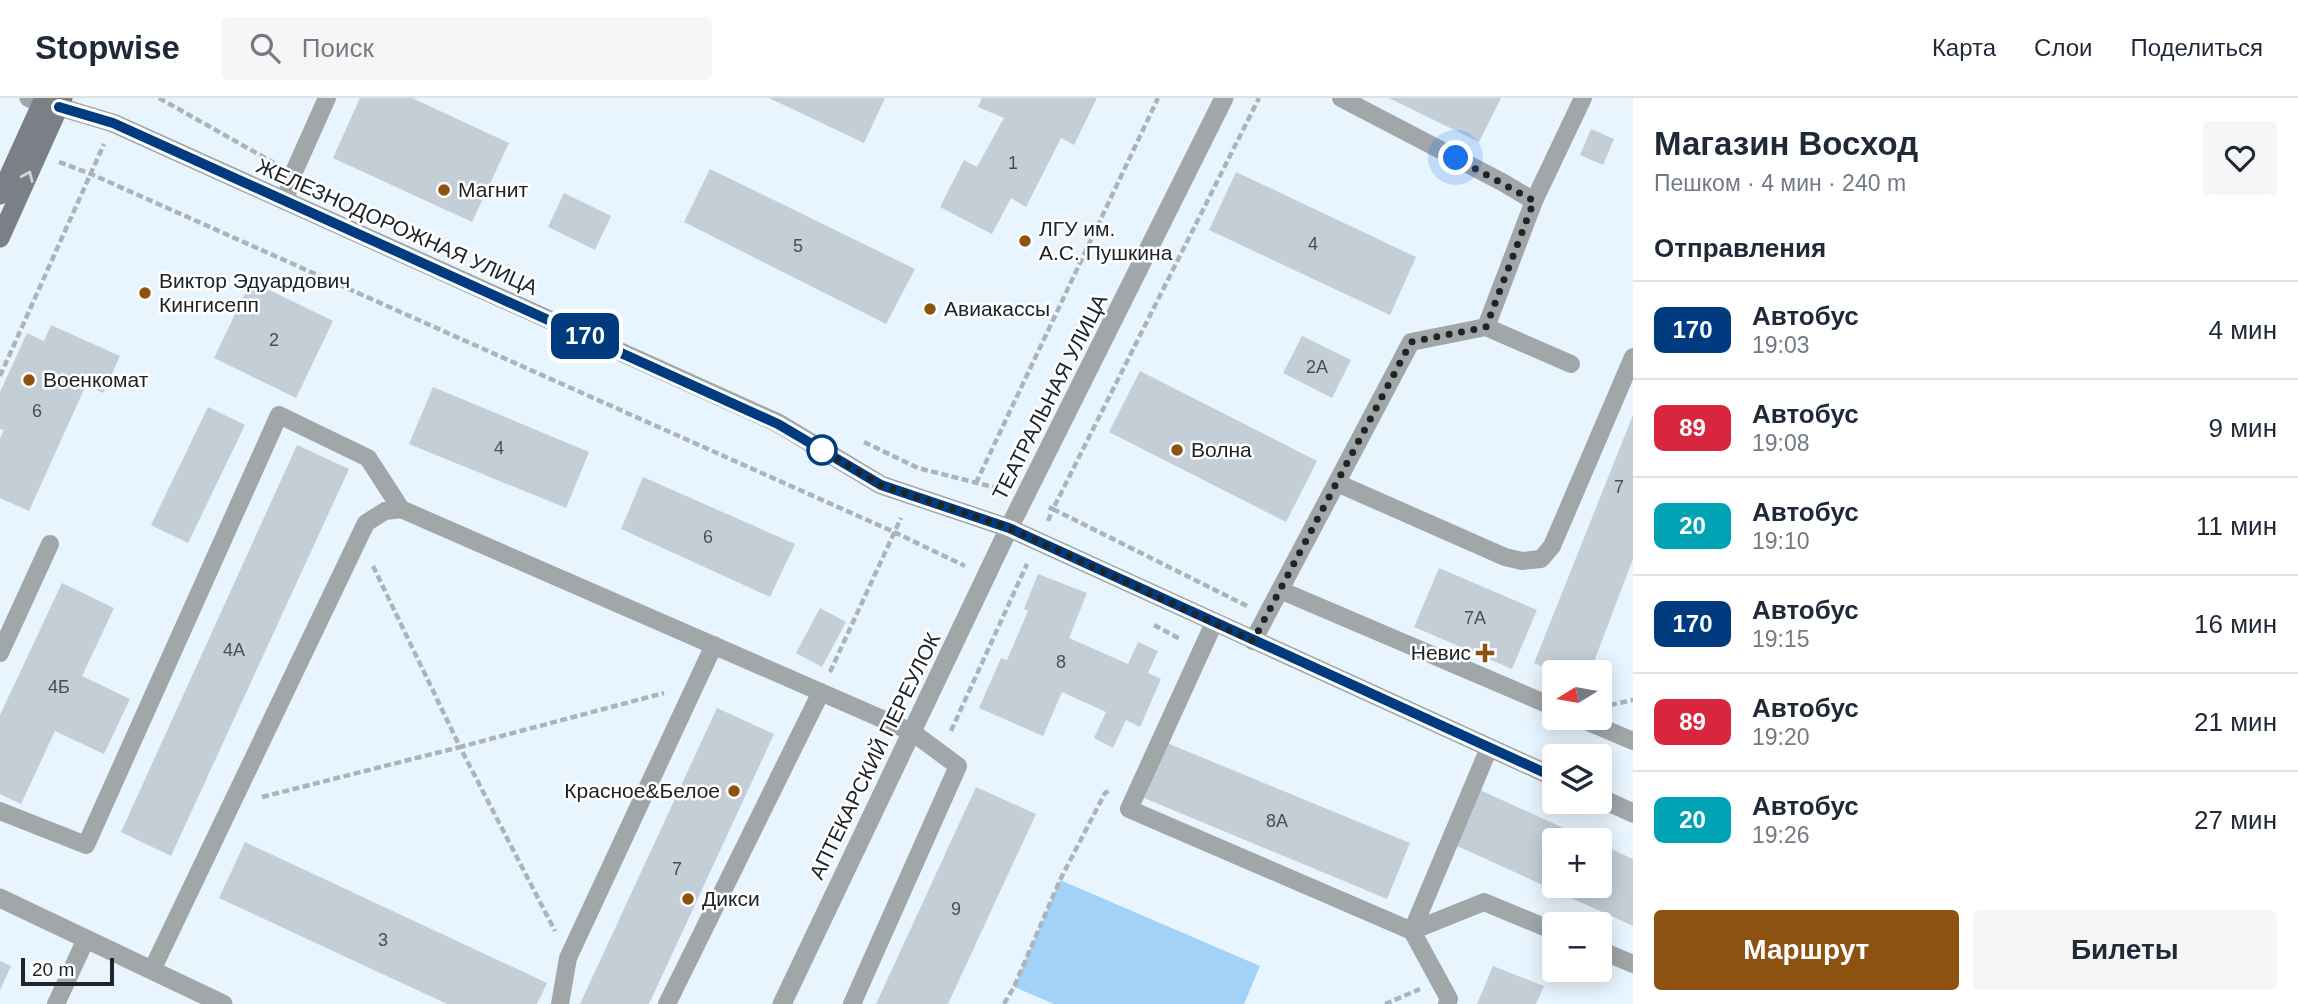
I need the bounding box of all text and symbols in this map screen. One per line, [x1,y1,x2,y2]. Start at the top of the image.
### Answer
search box [222,17,712,80]
text: Stopwise [35,29,180,66]
icon: search [246,29,284,67]
text: Поиск [302,33,374,63]
text: Карта [1932,34,1996,61]
text: Слои [2034,34,2092,61]
text: Поделиться [2130,34,2263,61]
button: heart [2203,121,2277,195]
text: Магазин Восход [1654,125,1918,162]
your location [1438,140,1473,175]
house number: 1 [1008,153,1018,173]
street label: ЖЕЛЕЗНОДОРОЖНАЯ УЛИЦА [253,154,541,299]
text: Пешком · 4 мин · 240 m [1654,170,1906,196]
one-way arrow [20,171,34,183]
place label: Магнит [458,178,528,201]
marker: Магнит [436,182,452,198]
place label: ЛГУ им. А.С. Пушкина [1039,217,1173,264]
marker: ЛГУ им. А.С. Пушкина [1017,233,1033,249]
text: Отправления [1654,233,1826,263]
house number: 4 [1308,234,1318,254]
house number: 5 [793,236,803,256]
place label: Виктор Эдуардович Кингисепп [159,269,350,316]
marker: Виктор Эдуардович Кингисепп [137,285,153,301]
street label: ТЕАТРАЛЬНАЯ УЛИЦА [988,290,1112,504]
place label: Авиакассы [944,297,1050,320]
marker: Авиакассы [922,301,938,317]
text: Автобус [1752,301,1859,331]
line badge: 170 [545,313,625,359]
text: 4 мин [2209,315,2277,345]
text: 170 [1672,316,1713,343]
text: 170 [565,322,605,349]
house number: 2 [269,330,279,350]
text: 19:03 [1752,332,1810,358]
house number: 2А [1306,357,1328,377]
place label: Военкомат [43,368,149,391]
marker: Военкомат [21,372,37,388]
text: Автобус [1752,399,1859,429]
house number: 6 [32,401,42,421]
text: 9 мин [2209,413,2277,443]
text: 89 [1679,414,1706,441]
text: 19:08 [1752,430,1810,456]
unlabelled marker [807,435,837,465]
house number: 4 [494,438,504,458]
place label: Волна [1191,438,1252,461]
marker: Волна [1169,442,1185,458]
house number: 7 [1614,477,1624,497]
text: Автобус [1752,497,1859,527]
text: 11 мин [2196,511,2277,541]
text: 20 [1679,512,1706,539]
house number: 6 [703,527,713,547]
text: 19:10 [1752,528,1810,554]
text: Автобус [1752,595,1859,625]
house number: 7А [1464,608,1486,628]
text: 16 мин [2194,609,2277,639]
text: 170 [1672,610,1713,637]
text: 19:15 [1752,626,1810,652]
street label: АПТЕКАРСКИЙ ПЕРЕУЛОК [805,628,945,883]
house number: 4А [223,640,245,660]
place label: Невис [1411,641,1471,664]
marker: Невис [1477,645,1493,661]
house number: 8 [1056,652,1066,672]
north arrow [1542,660,1612,730]
map controls [1542,660,1612,982]
house number: 4Б [48,677,70,697]
text: Автобус [1752,693,1859,723]
text: 21 мин [2194,707,2277,737]
text: 89 [1679,708,1706,735]
text: 19:20 [1752,724,1810,750]
button: layers [1542,744,1612,814]
place label: Красное&Белое [564,779,720,802]
marker: Красное&Белое [726,783,742,799]
text: Автобус [1752,791,1859,821]
text: 27 мин [2194,805,2277,835]
text: 20 [1679,806,1706,833]
house number: 8А [1266,811,1288,831]
text: 19:26 [1752,822,1810,848]
button: + [1542,828,1612,898]
house number: 7 [672,859,682,879]
place label: Дикси [702,887,760,910]
marker: Дикси [680,891,696,907]
house number: 9 [951,899,961,919]
button: Маршрут [1654,910,1959,990]
button: Билеты [1973,910,2277,990]
button: − [1542,912,1612,982]
house number: 3 [378,930,388,950]
scale bar [21,955,114,987]
text: 20 m [32,959,74,980]

